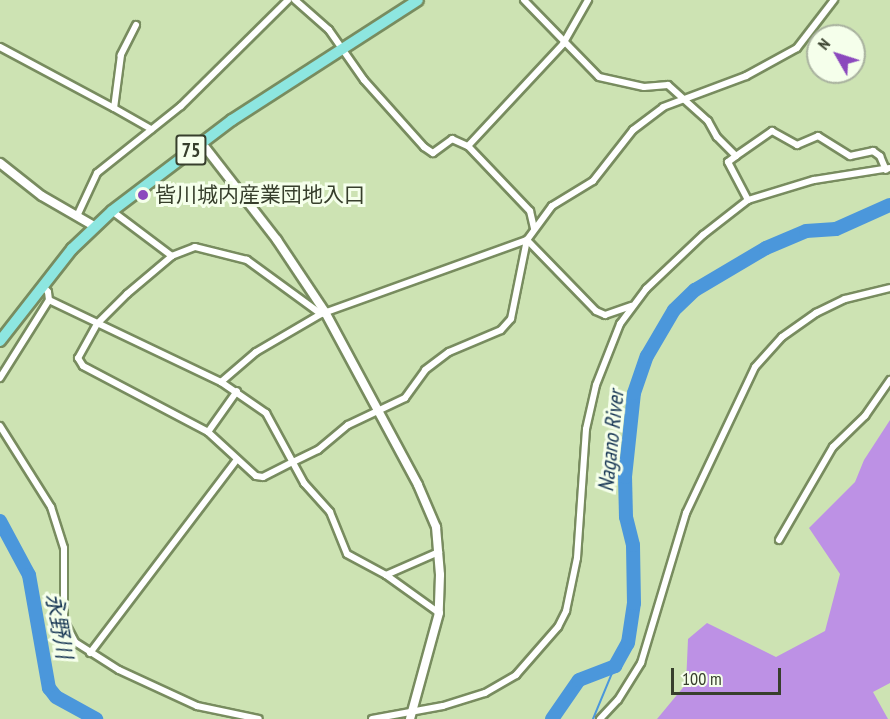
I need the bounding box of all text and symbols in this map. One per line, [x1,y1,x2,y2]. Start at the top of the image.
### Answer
north arrow [806,24,866,84]
text: N [813,34,834,54]
road number: 75 [174,133,207,167]
place label: 皆川城内産業団地入口 [155,182,365,208]
marker: 皆川城内産業団地入口 [136,188,150,202]
water label: Nagano River [593,389,629,493]
water label: 永野川 [40,591,78,661]
scale bar [674,656,784,694]
text: 100 m [682,667,722,690]

